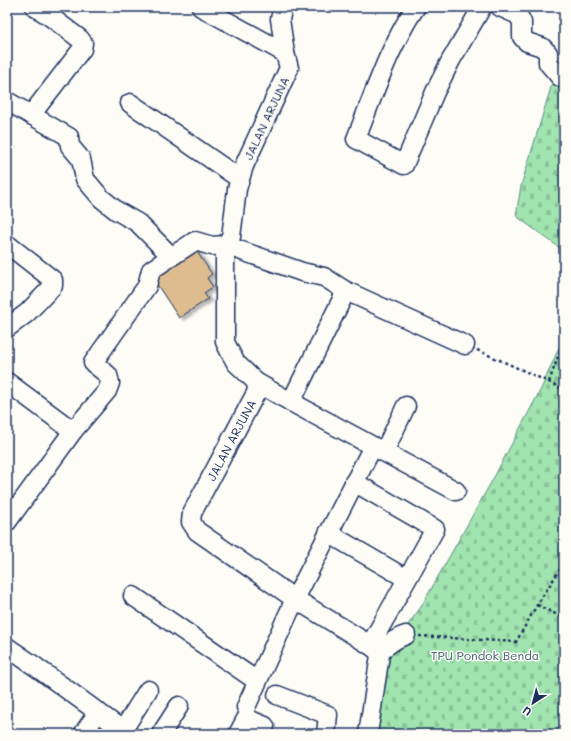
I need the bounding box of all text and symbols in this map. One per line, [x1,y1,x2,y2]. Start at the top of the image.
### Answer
street label: JALAN ARJUNA [240,74,292,162]
street label: JALAN ARJUNA [203,397,259,483]
park label: TPU Pondok Benda [431,647,539,663]
north arrow [513,683,553,723]
text: U [519,703,534,720]

